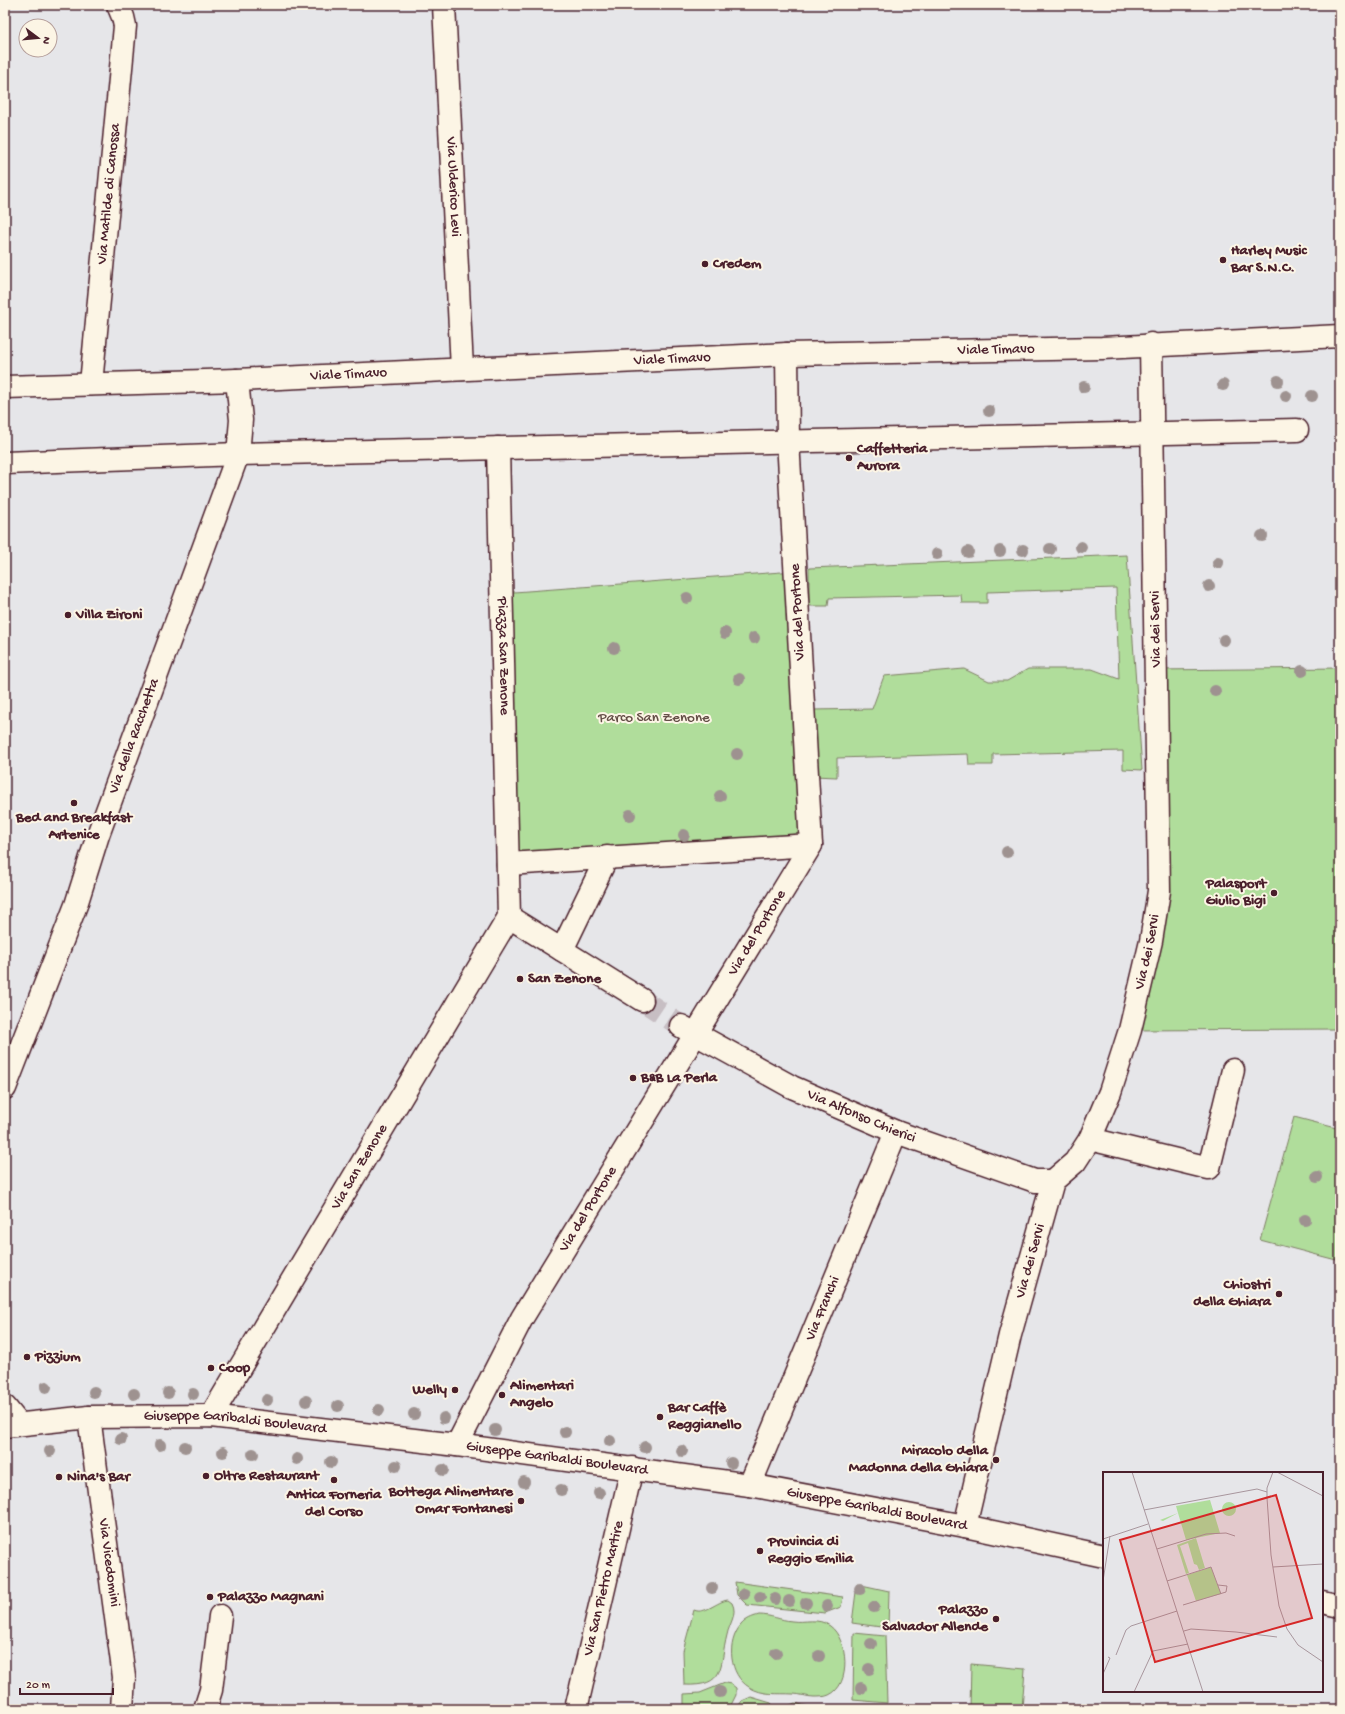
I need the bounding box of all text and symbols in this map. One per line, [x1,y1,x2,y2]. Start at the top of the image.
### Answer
north arrow [18,18,58,58]
text: N [39,35,52,45]
street label: Via Matilde di Canossa [93,122,125,266]
street label: Via Ulderico Levi [441,135,464,237]
place label: Harley Music Bar S.N.C. [1230,242,1307,277]
place label: Credem [712,255,762,273]
marker: Harley Music Bar S.N.C. [1218,255,1228,265]
marker: Credem [700,259,710,269]
street label: Viale Timavo [957,340,1035,360]
street label: Viale Timavo [633,349,712,370]
street label: Viale Timavo [309,364,388,386]
place label: Caffetteria Aurora [856,440,928,475]
marker: Caffetteria Aurora [844,453,854,463]
street label: Via del Portone [786,563,810,662]
street label: Via dei Servi [1146,591,1166,668]
street label: Piazza San Zenone [492,596,513,716]
place label: Villa Zironi [75,606,143,624]
marker: Villa Zironi [63,610,73,620]
street label: Via della Racchetta [105,675,164,797]
park label: Parco San Zenone [597,709,710,727]
marker: Bed and Breakfast Artenice [69,798,79,808]
place label: Bed and Breakfast Artenice [15,809,134,844]
place label: Palasport Giulio Bigi [1205,875,1268,910]
street label: Via del Portone [724,887,790,980]
marker: Palasport Giulio Bigi [1269,888,1279,898]
street label: Via dei Servi [1131,913,1164,992]
place label: San Zenone [528,970,602,988]
marker: San Zenone [515,974,525,984]
place label: B&B La Perla [640,1069,718,1087]
marker: B&B La Perla [628,1073,638,1083]
street label: Via Alfonso Chierici [803,1085,918,1147]
street label: Via San Zenone [327,1121,392,1214]
street label: Via del Portone [555,1163,622,1256]
street label: Via dei Servi [1011,1222,1050,1301]
street label: Via Franchi [801,1273,844,1344]
place label: Chiostri della Ghiara [1193,1276,1272,1311]
marker: Chiostri della Ghiara [1274,1289,1284,1299]
place label: Pizzium [34,1348,81,1366]
marker: Pizzium [22,1352,32,1362]
place label: Coop [218,1359,251,1377]
marker: Coop [206,1363,216,1373]
place label: Alimentari Angelo [509,1377,574,1412]
place label: Welly [412,1381,448,1399]
marker: Welly [450,1385,460,1395]
marker: Alimentari Angelo [497,1390,507,1400]
place label: Bar Caffè Reggianello [667,1399,742,1434]
street label: Giuseppe Garibaldi Boulevard [144,1407,329,1439]
marker: Bar Caffè Reggianello [655,1412,665,1422]
street label: Giuseppe Garibaldi Boulevard [465,1437,650,1480]
place label: Miracolo della Madonna della Ghiara [849,1442,989,1477]
marker: Miracolo della Madonna della Ghiara [991,1455,1001,1465]
place label: Oltre Restaurant [214,1467,320,1485]
place label: Nina's Bar [67,1468,131,1486]
marker: Oltre Restaurant [201,1471,211,1481]
marker: Nina's Bar [54,1472,64,1482]
inset map [1103,1472,1323,1692]
marker: Antica Forneria del Corso [329,1475,339,1485]
place label: Bottega Alimentare Omar Fontanesi [388,1483,514,1518]
street label: Giuseppe Garibaldi Boulevard [785,1483,970,1535]
place label: Antica Forneria del Corso [286,1486,382,1521]
marker: Bottega Alimentare Omar Fontanesi [516,1496,526,1506]
street label: Via Vicedomini [94,1516,123,1608]
street label: Via San Pietro Martire [579,1519,629,1658]
place label: Provincia di Reggio Emilia [767,1533,854,1568]
marker: Provincia di Reggio Emilia [755,1546,765,1556]
place label: Palazzo Magnani [217,1588,324,1606]
marker: Palazzo Magnani [205,1592,215,1602]
place label: Palazzo Salvador Allende [882,1601,989,1636]
marker: Palazzo Salvador Allende [991,1614,1001,1624]
scale bar [20,1670,113,1696]
text: 20 m [26,1679,51,1693]

